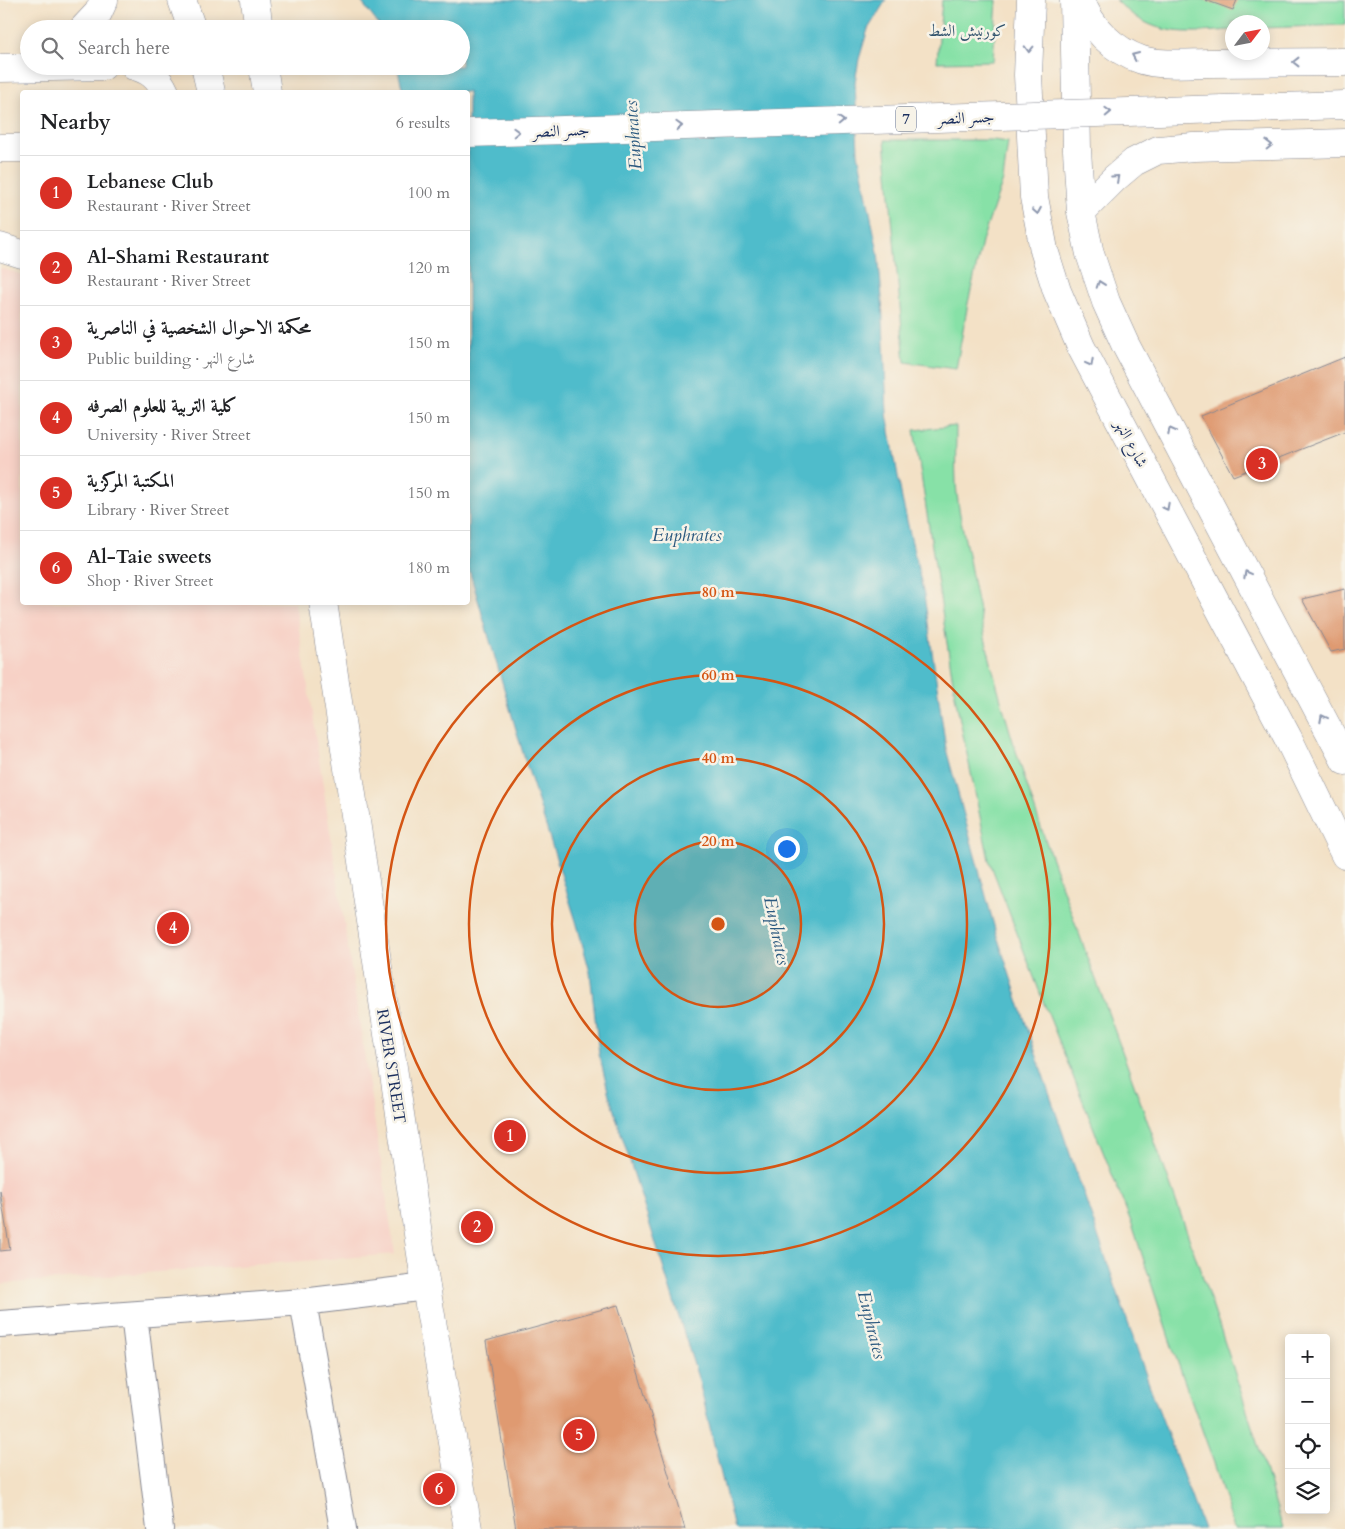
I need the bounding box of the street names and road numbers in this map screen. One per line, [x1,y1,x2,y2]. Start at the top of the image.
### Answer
road number: 7 [896,106,916,132]
street label: جسر النصر [935,106,995,130]
street label: جسر النصر [530,119,590,143]
street label: شارع النهر [1107,414,1153,472]
street label: RIVER STREET [371,1007,411,1125]

